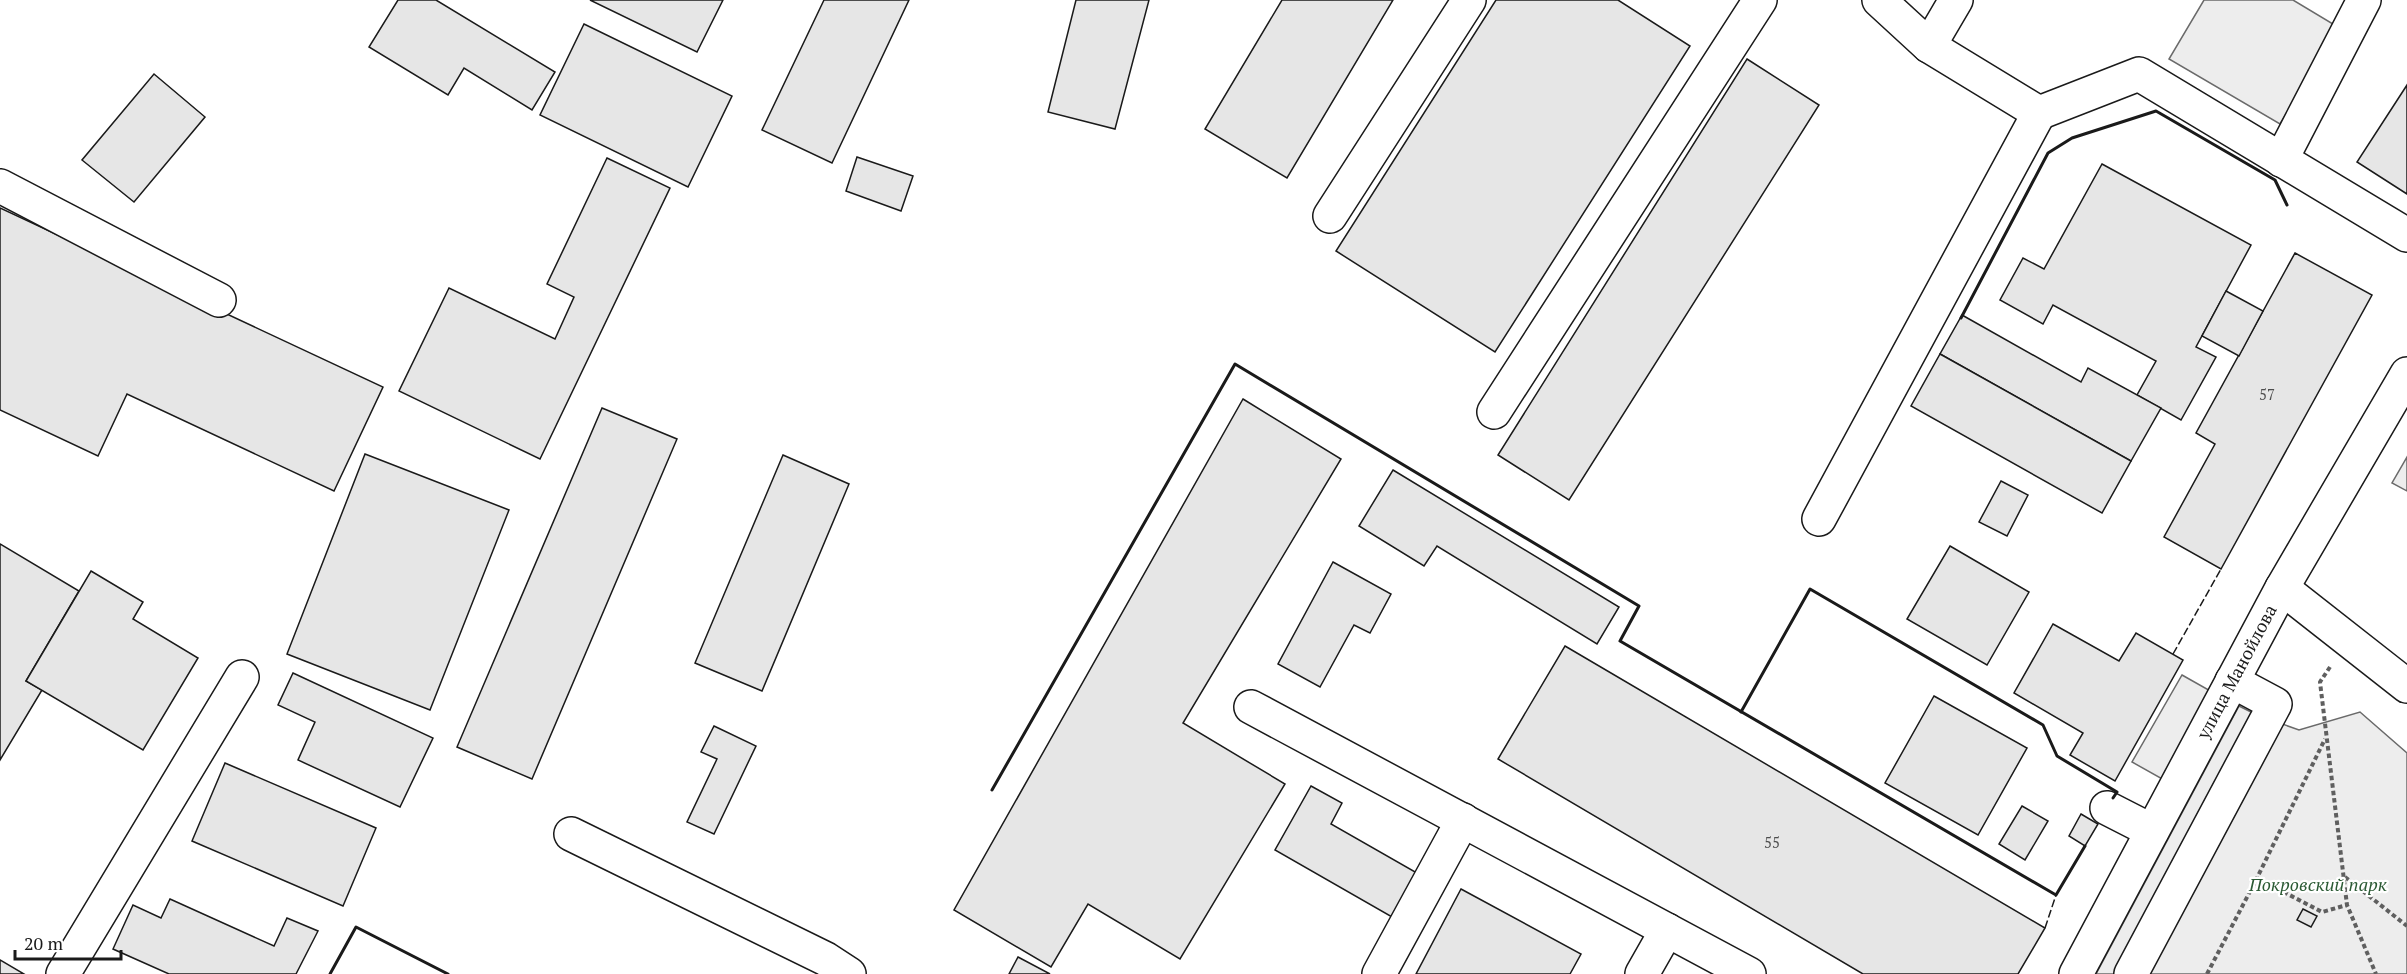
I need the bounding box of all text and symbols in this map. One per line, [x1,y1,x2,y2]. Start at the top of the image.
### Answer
house number: 57 [2259,384,2275,404]
street label: улица Манойлова [2190,600,2282,744]
house number: 55 [1764,832,1780,852]
park label: Покровский парк [2248,872,2387,896]
scale bar [15,923,122,961]
text: 20 m [24,931,64,955]

